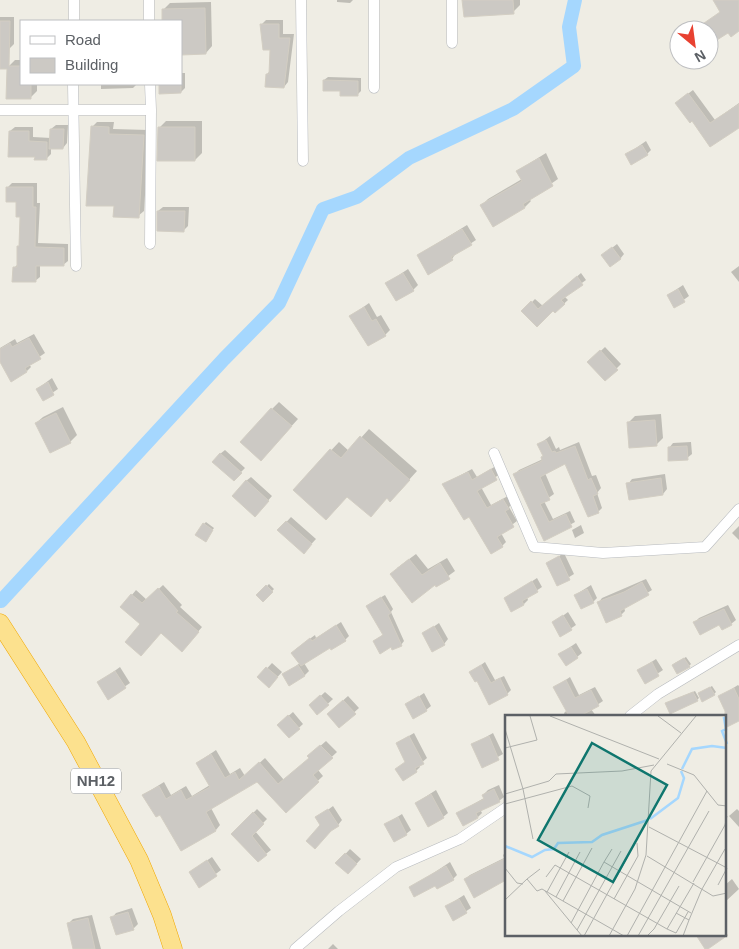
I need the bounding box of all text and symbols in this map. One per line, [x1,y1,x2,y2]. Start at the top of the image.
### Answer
legend [20,20,182,85]
north arrow [669,20,719,70]
text: Road [65,31,101,48]
text: N [692,47,709,66]
text: Building [65,56,118,73]
inset map [505,715,726,936]
road number: NH12 [71,768,121,794]

